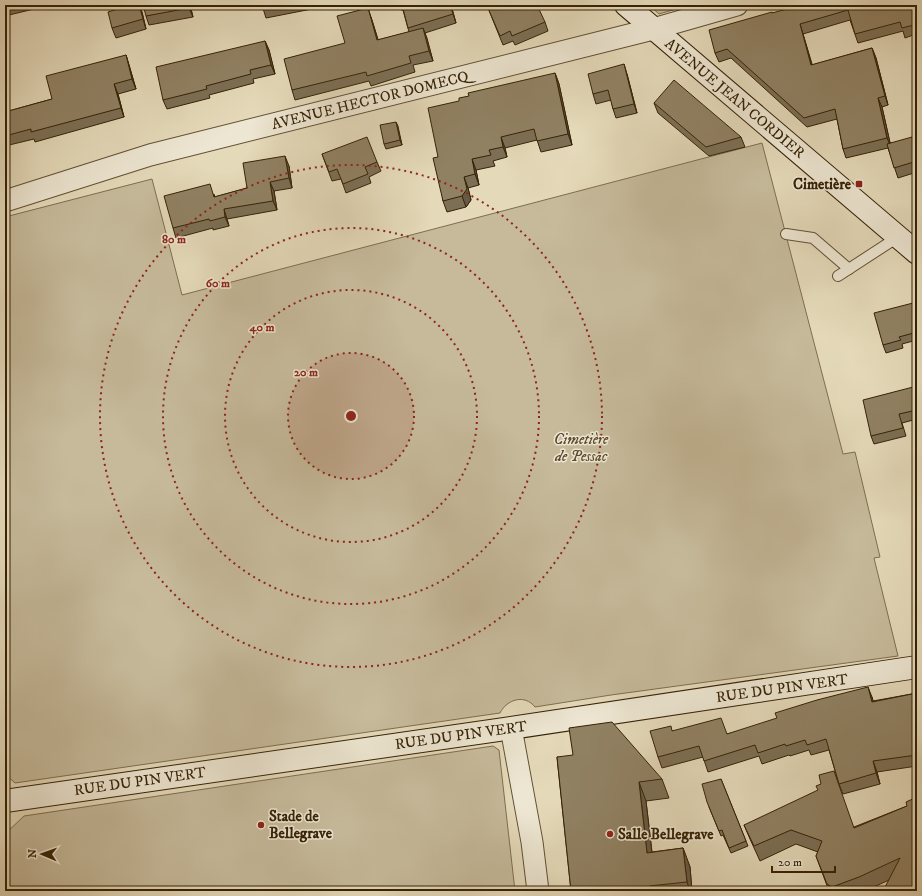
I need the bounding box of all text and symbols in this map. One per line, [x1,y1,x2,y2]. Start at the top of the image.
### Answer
street label: AVENUE JEAN CORDIER [661,34,809,163]
street label: AVENUE HECTOR DOMECQ [270,65,477,134]
place label: Cimetière [793,175,852,194]
marker: Cimetière [854,179,864,189]
text: 80 m [162,232,186,247]
text: 60 m [206,276,230,291]
text: 40 m [249,320,274,335]
text: 20 m [294,365,318,380]
centre of rings [344,409,358,423]
park label: Cimetière de Pessac [554,430,609,466]
street label: RUE DU PIN VERT [715,670,850,707]
street label: RUE DU PIN VERT [394,717,529,754]
street label: RUE DU PIN VERT [73,763,208,800]
place label: Stade de Bellegrave [269,807,333,843]
marker: Stade de Bellegrave [256,820,266,830]
place label: Salle Bellegrave [618,825,714,844]
marker: Salle Bellegrave [605,829,615,839]
north arrow [22,834,62,874]
scale bar [772,848,835,874]
text: N [26,849,40,858]
text: 20 m [778,855,802,870]

